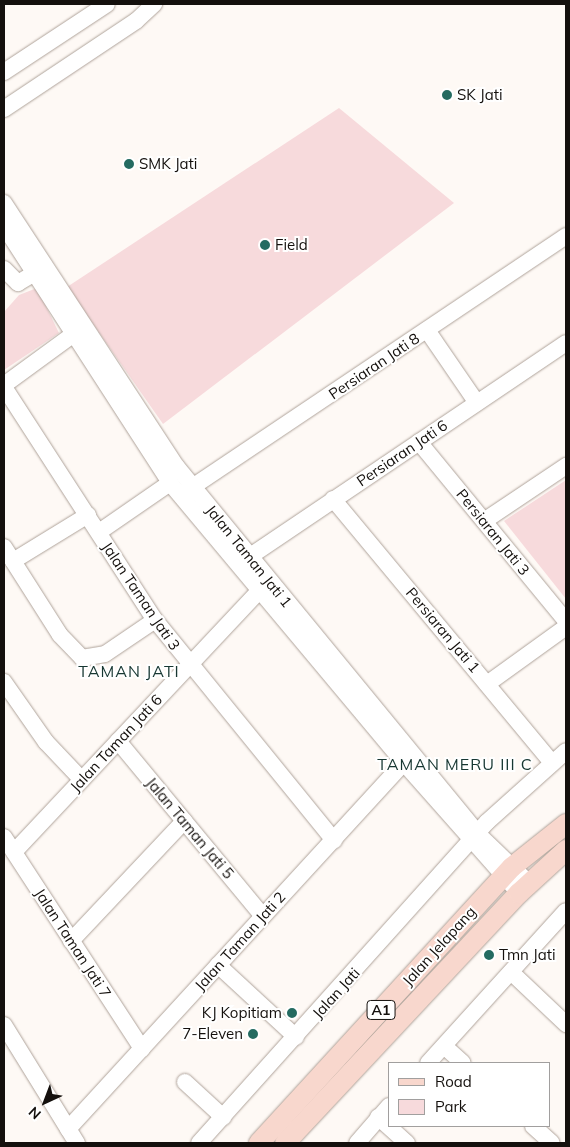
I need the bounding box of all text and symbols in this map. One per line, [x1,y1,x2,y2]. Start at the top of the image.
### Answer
place label: SK Jati [457,86,503,104]
marker: SK Jati [441,89,453,101]
place label: SMK Jati [139,155,197,173]
marker: SMK Jati [123,158,135,170]
place label: Field [275,236,308,254]
marker: Field [259,239,271,251]
street label: Persiaran Jati 8 [325,329,423,403]
street label: Persiaran Jati 6 [353,416,451,490]
street label: Persiaran Jati 3 [453,485,533,579]
street label: Jalan Taman Jati 1 [202,501,296,611]
street label: Jalan Taman Jati 3 [98,538,184,654]
street label: Persiaran Jati 1 [402,584,484,676]
district label: TAMAN JATI [77,661,181,681]
street label: Jalan Taman Jati 6 [66,691,166,795]
district label: TAMAN MERU III C [375,754,535,774]
street label: Jalan Taman Jati 5 [142,774,238,882]
street label: Jalan Taman Jati 7 [31,885,115,1001]
street label: Jalan Taman Jati 2 [191,888,289,994]
street label: Jalan Jelapang [399,903,479,989]
place label: Tmn Jati [499,946,556,964]
marker: Tmn Jati [483,949,495,961]
street label: Jalan Jati [309,964,363,1022]
road number: A1 [366,998,396,1022]
place label: KJ Kopitiam [202,1004,282,1022]
marker: KJ Kopitiam [286,1007,298,1019]
place label: 7-Eleven [182,1025,243,1043]
marker: 7-Eleven [247,1028,259,1040]
legend [388,1062,550,1127]
text: Road [435,1072,472,1091]
north arrow [20,1077,70,1127]
text: Park [435,1097,467,1116]
text: N [25,1103,45,1123]

